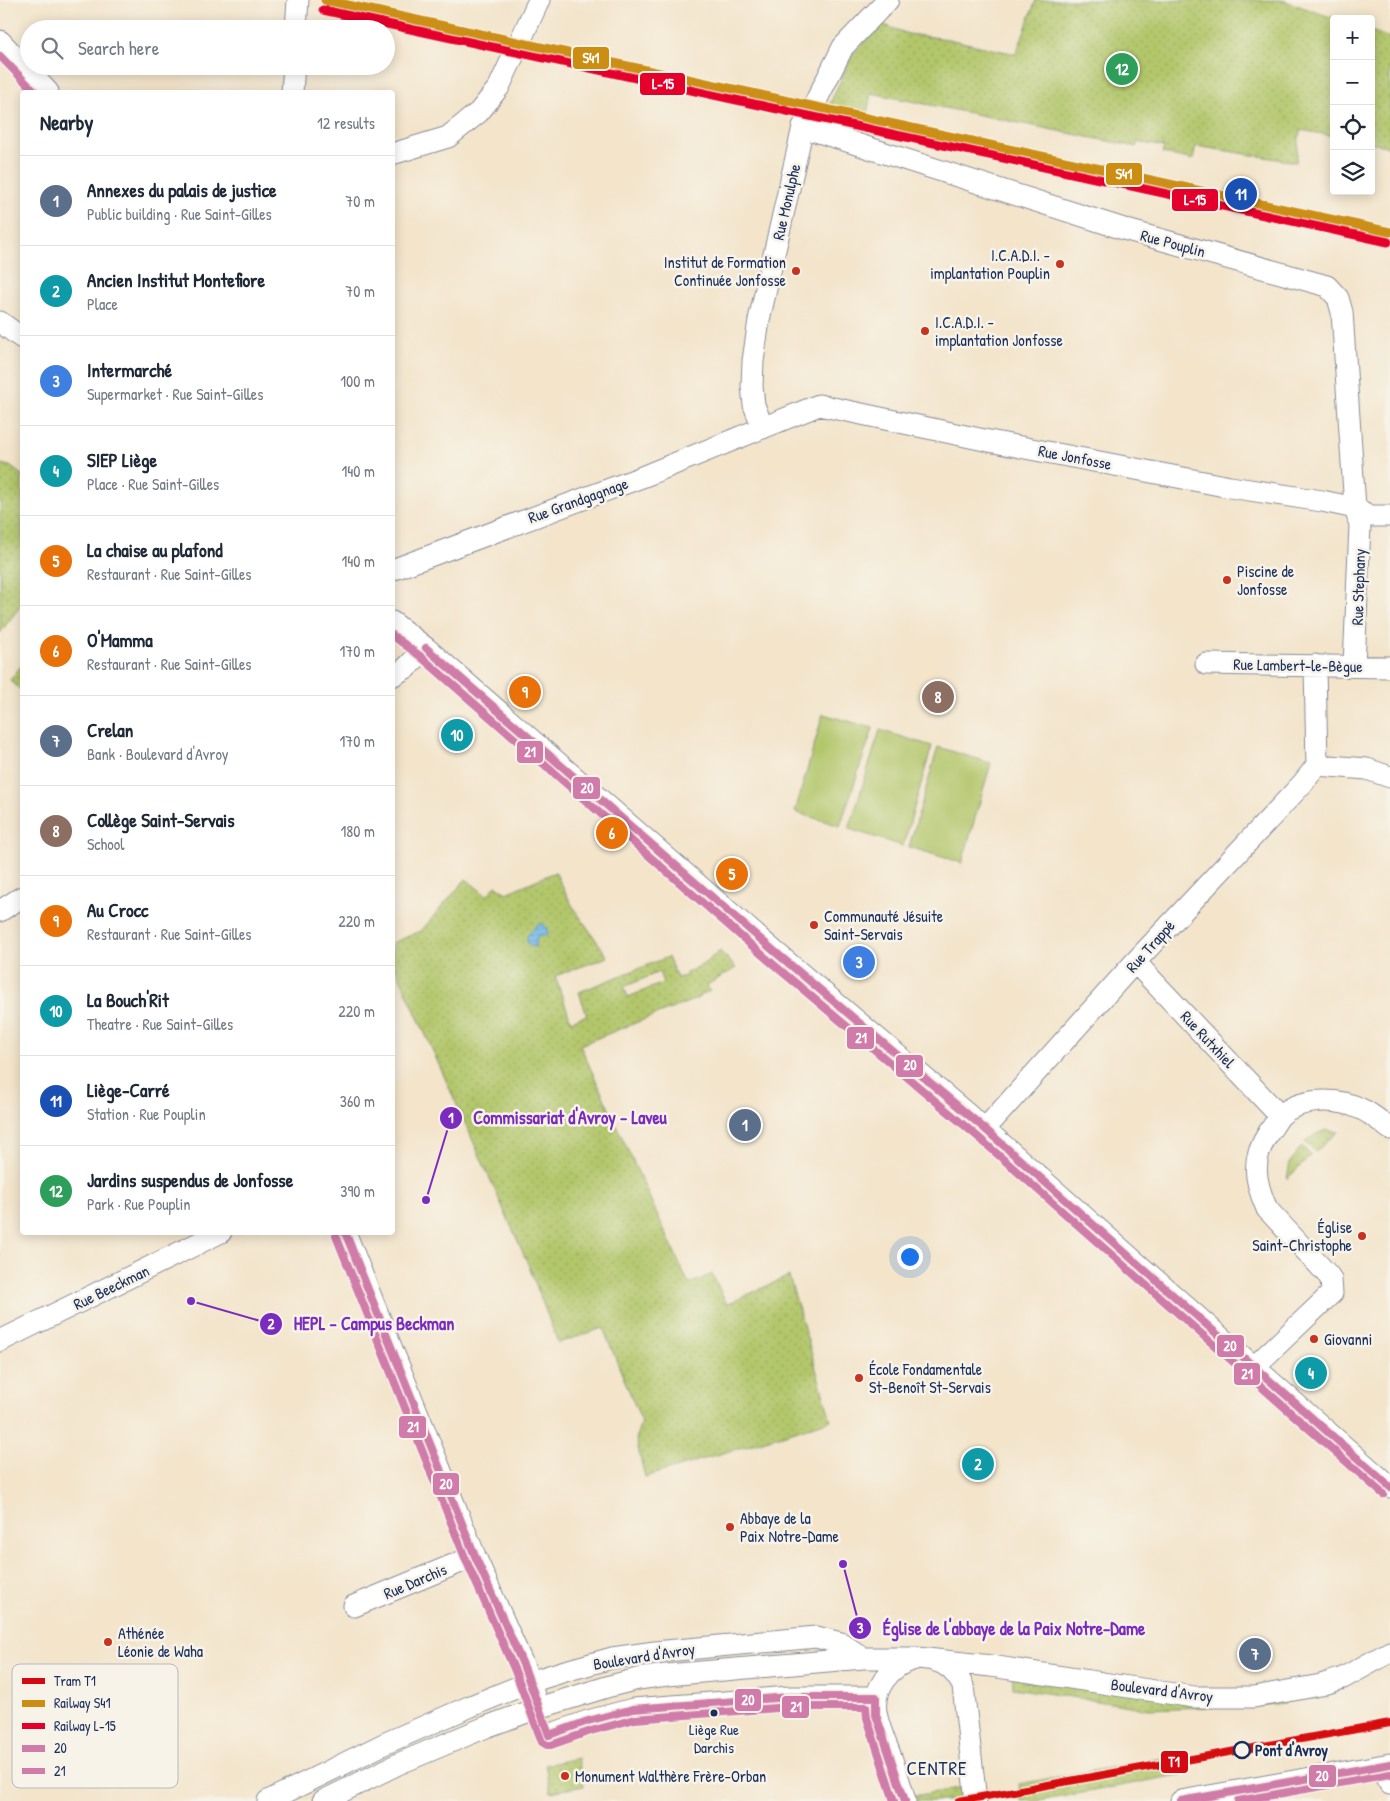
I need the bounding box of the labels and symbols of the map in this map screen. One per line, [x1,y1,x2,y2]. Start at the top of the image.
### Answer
line badge: S41 [572,46,610,70]
text: S41 [583,48,599,67]
pin: 12 [1106,50,1138,88]
line badge: L-15 [639,72,686,96]
text: L-15 [652,74,674,93]
street label: Rue Monulphe [767,161,806,242]
line badge: S41 [1105,162,1143,186]
text: S41 [1116,164,1132,183]
pin: 11 [1225,175,1257,213]
line badge: L-15 [1171,188,1219,212]
text: L-15 [1184,190,1206,209]
street label: Rue Pouplin [1138,224,1208,262]
place label: I.C.A.D.I. - implantation Pouplin [930,244,1050,284]
place label: Institut de Formation Continuée Jonfosse [664,251,787,291]
marker: I.C.A.D.I. - implantation Pouplin [1054,258,1066,270]
marker: Institut de Formation Continuée Jonfosse [790,265,802,277]
place label: I.C.A.D.I. - implantation Jonfosse [935,311,1063,351]
marker: I.C.A.D.I. - implantation Jonfosse [919,325,931,337]
street label: Rue Jonfosse [1036,439,1114,475]
street label: Rue Grandgagnage [525,472,632,528]
street label: Rue Stephany [1346,548,1370,626]
place label: Piscine de Jonfosse [1237,560,1295,600]
marker: Piscine de Jonfosse [1221,574,1233,586]
street label: Rue Lambert-le-Bègue [1233,653,1363,677]
pin: 9 [509,673,541,711]
pin: 8 [922,678,954,716]
pin: 10 [441,716,473,754]
line badge: 21 [516,740,544,764]
text: 21 [524,742,536,761]
line badge: 20 [572,776,601,800]
text: 20 [581,778,594,797]
pin: 6 [596,814,628,852]
pin: 5 [716,855,748,893]
place label: Communauté Jésuite Saint-Servais [824,905,944,945]
street label: Rue Trappé [1121,915,1180,977]
marker: Communauté Jésuite Saint-Servais [808,919,820,931]
pin: 3 [843,943,875,981]
street label: Rue Rutxhiel [1176,1006,1241,1073]
line badge: 21 [846,1026,875,1050]
text: 21 [855,1028,867,1047]
line badge: 20 [895,1054,924,1078]
text: 20 [904,1055,917,1074]
callout: Commissariat d'Avroy - Laveu [438,1101,677,1134]
text: Commissariat d'Avroy - Laveu [473,1105,668,1131]
pin: 1 [729,1106,761,1144]
text: 1 [448,1107,454,1128]
place label: Église Saint-Christophe [1252,1216,1353,1256]
marker: Église Saint-Christophe [1356,1230,1368,1242]
your location [897,1244,923,1270]
street label: Rue Beeckman [69,1259,153,1315]
callout: HEPL - Campus Beckman [258,1307,464,1340]
text: HEPL - Campus Beckman [294,1311,454,1337]
text: 2 [267,1313,275,1334]
place label: Giovanni [1324,1328,1372,1350]
marker: Giovanni [1308,1333,1320,1345]
line badge: 20 [1216,1334,1245,1358]
text: 20 [1224,1336,1237,1355]
pin: 4 [1295,1354,1327,1392]
place label: École Fondamentale St-Benoît St-Servais [869,1358,991,1398]
line badge: 21 [1233,1362,1261,1386]
text: 21 [1241,1364,1253,1383]
marker: École Fondamentale St-Benoît St-Servais [853,1372,865,1384]
line badge: 21 [398,1415,427,1439]
text: 21 [407,1417,419,1436]
pin: 2 [962,1445,994,1483]
line badge: 20 [432,1472,460,1496]
text: 20 [440,1474,453,1493]
place label: Abbaye de la Paix Notre-Dame [740,1507,840,1547]
marker: Abbaye de la Paix Notre-Dame [724,1521,736,1533]
street label: Rue Darchis [380,1558,450,1604]
callout: Église de l'abbaye de la Paix Notre-Dame [848,1612,1156,1645]
text: Église de l'abbaye de la Paix Notre-Dame [883,1616,1146,1642]
text: 3 [857,1617,864,1638]
place label: Athénée Léonie de Waha [118,1622,203,1662]
pin: 7 [1239,1635,1271,1673]
marker: Athénée Léonie de Waha [102,1636,114,1648]
street label: Boulevard d'Avroy [592,1637,697,1675]
legend [12,1664,178,1788]
text: Tram T1 [54,1671,96,1690]
street label: Boulevard d'Avroy [1110,1673,1215,1707]
line badge: 20 [734,1688,762,1712]
text: 20 [742,1690,755,1709]
text: Railway S41 [54,1693,111,1713]
line badge: 21 [781,1695,810,1719]
text: 21 [790,1697,802,1716]
marker: Liège Rue Darchis [709,1708,719,1718]
text: Railway L-15 [54,1716,116,1736]
place label: Liège Rue Darchis [689,1719,739,1758]
text: 20 [54,1738,67,1757]
place label: Pont d'Avroy [1255,1739,1328,1762]
marker: Pont d'Avroy [1233,1741,1251,1759]
line badge: T1 [1160,1750,1189,1774]
text: T1 [1167,1752,1180,1771]
district label: CENTRE [907,1755,967,1781]
text: 21 [54,1761,66,1780]
line badge: 20 [1308,1764,1337,1788]
place label: Monument Walthère Frère-Orban [575,1765,766,1787]
text: 20 [1316,1766,1329,1785]
marker: Monument Walthère Frère-Orban [559,1770,571,1782]

